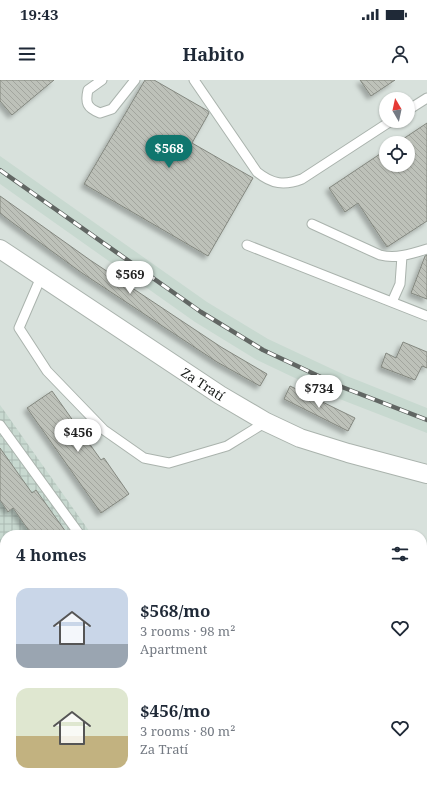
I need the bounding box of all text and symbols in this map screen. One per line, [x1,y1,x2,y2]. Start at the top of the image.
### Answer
text: 19:43 [20,4,58,24]
text: Habito [183,42,244,66]
icon: menu [16,43,38,65]
icon: person [389,43,411,65]
north arrow [379,92,415,128]
map controls [379,92,415,172]
pin: $568 [145,135,193,169]
button: locate [379,136,415,172]
text: $568 [154,139,184,157]
pin: $569 [106,261,154,295]
text: $569 [115,265,145,283]
street label: Za Tratí [178,363,229,405]
pin: $734 [295,375,343,409]
text: $734 [304,379,334,397]
pin: $456 [54,419,102,453]
text: $456 [63,423,93,441]
text: 4 homes [16,543,86,566]
icon: filters [389,543,411,565]
text: $568/mo [140,599,211,622]
icon: home [48,604,96,652]
icon: heart [389,617,411,639]
text: 3 rooms · 98 m² [140,622,235,640]
text: Apartment [140,640,207,658]
text: $456/mo [140,699,211,722]
icon: home [48,704,96,752]
icon: heart [389,717,411,739]
text: 3 rooms · 80 m² [140,722,235,740]
text: Za Tratí [140,740,188,758]

